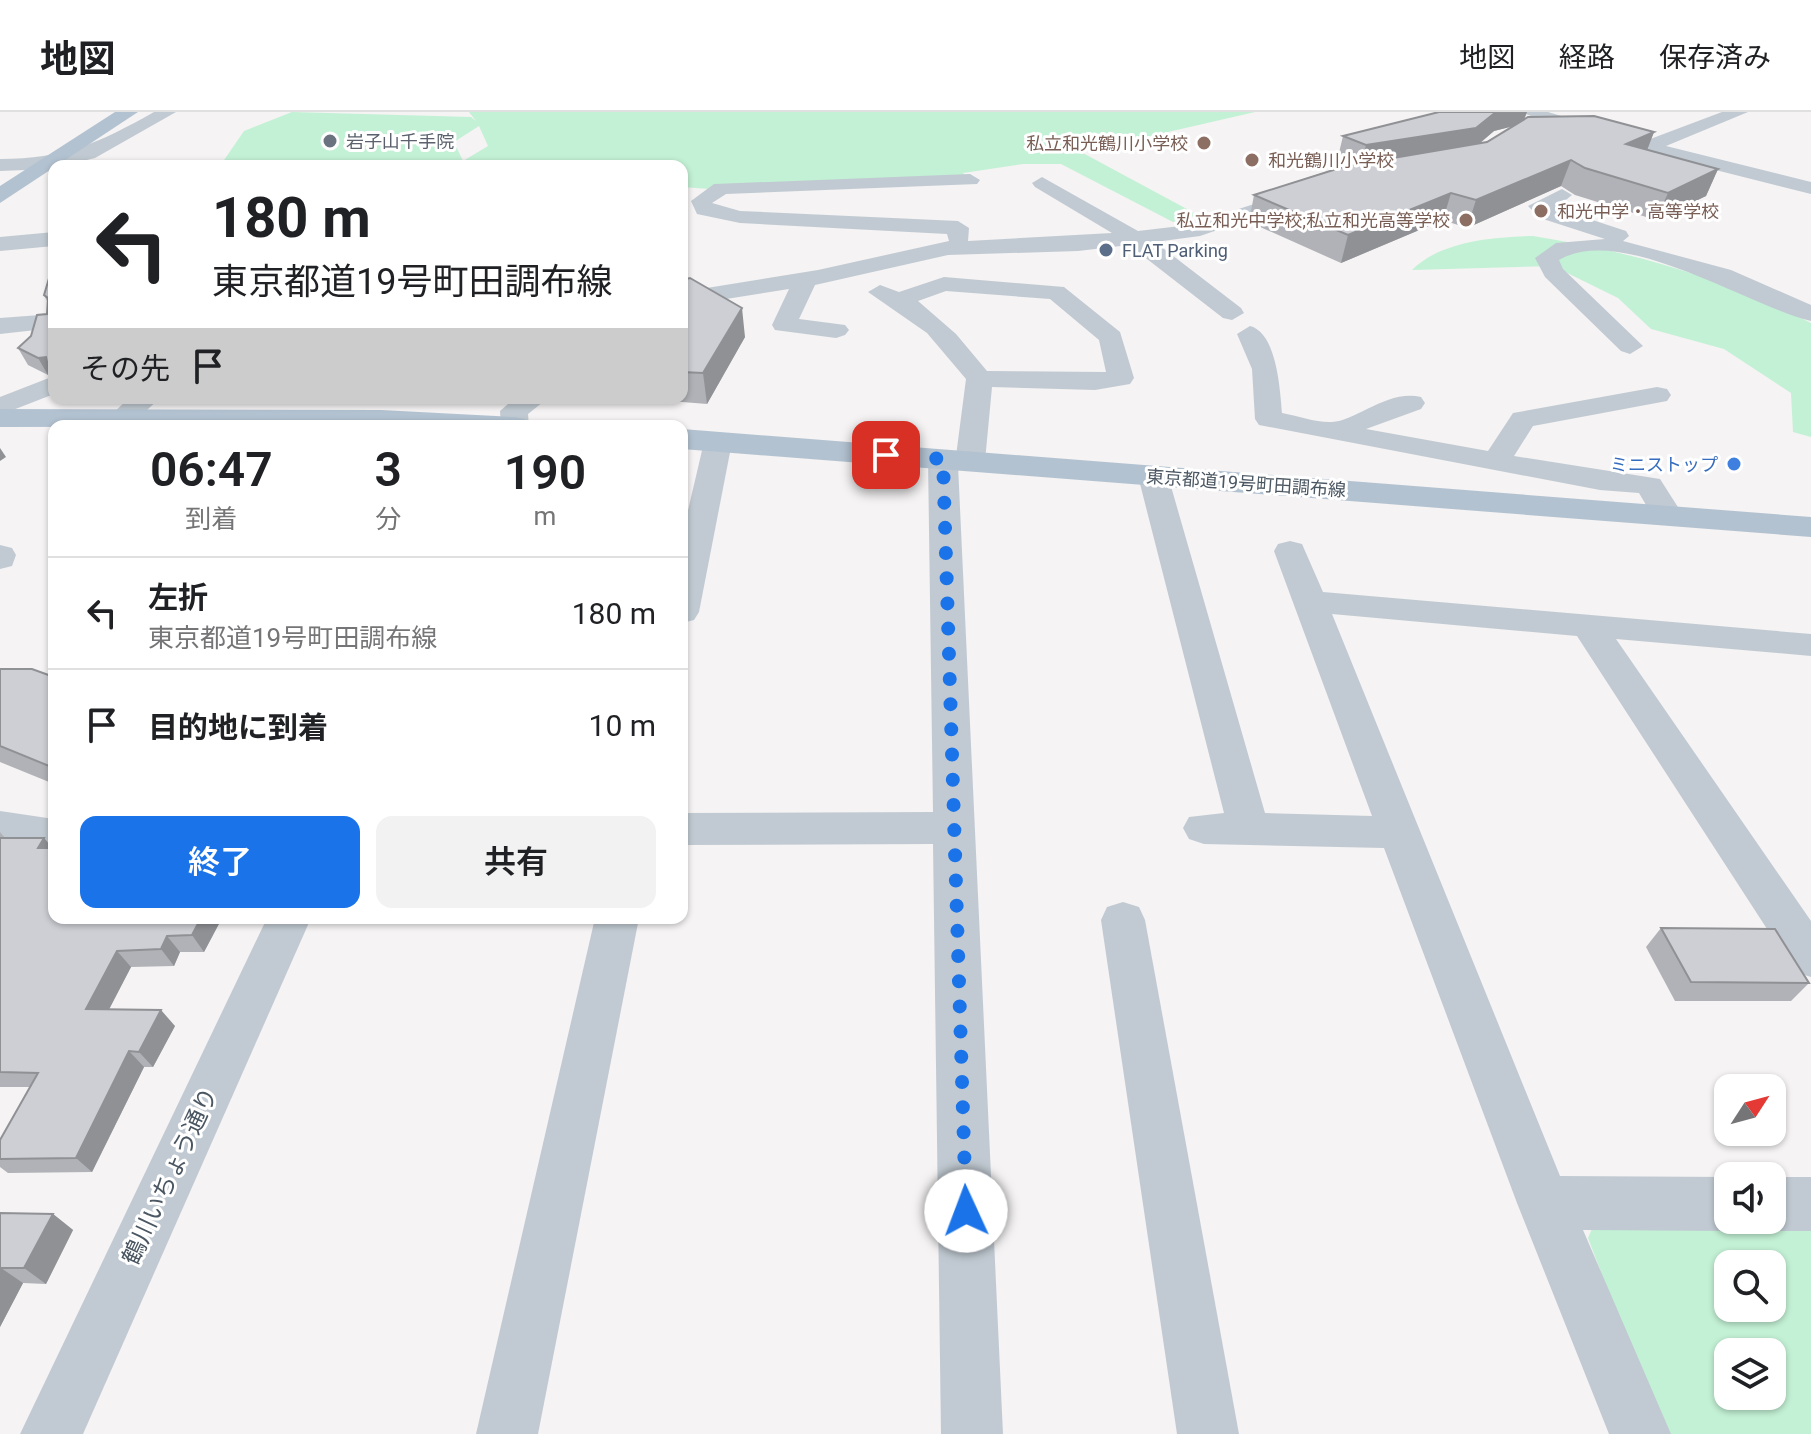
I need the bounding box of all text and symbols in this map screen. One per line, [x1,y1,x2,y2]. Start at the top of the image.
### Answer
text: 地図 [40,37,116,81]
text: 地図 [1459,41,1515,74]
text: 経路 [1559,41,1615,74]
text: 保存済み [1659,41,1771,74]
place label: 岩子山千手院 [346,131,454,152]
marker: 岩子山千手院 [321,132,339,150]
place label: 私立和光鶴川小学校 [1026,133,1188,154]
marker: 私立和光鶴川小学校 [1195,134,1213,152]
place label: 和光鶴川小学校 [1268,150,1394,171]
marker: 和光鶴川小学校 [1243,151,1261,169]
text: 180 m [212,185,371,251]
icon: left [80,192,184,296]
place label: 和光中学・高等学校 [1557,201,1719,222]
marker: 和光中学・高等学校 [1532,202,1550,220]
place label: 私立和光中学校;私立和光高等学校 [1176,210,1450,231]
marker: 私立和光中学校;私立和光高等学校 [1457,211,1475,229]
place label: FLAT Parking [1122,240,1228,261]
marker: FLAT Parking [1097,241,1115,259]
text: 東京都道19号町田調布線 [212,261,612,303]
icon: arrive [186,344,230,388]
text: その先 [80,351,170,386]
pin [852,421,920,489]
icon: arrive [864,433,908,477]
text: 06:47 [150,441,273,498]
text: 3 [375,441,402,498]
text: 190 [504,444,586,501]
place label: ミニストップ [1610,454,1718,475]
marker: ミニストップ [1725,455,1743,473]
street label: 東京都道19号町田調布線 [1145,466,1347,500]
text: m [534,501,556,531]
text: 到着 [185,504,237,534]
text: 分 [375,504,401,534]
text: 左折 [148,580,208,615]
icon: left [80,591,124,635]
text: 180 m [572,596,656,631]
text: 東京都道19号町田調布線 [148,623,437,653]
icon: arrive [80,703,124,747]
text: 10 m [589,708,656,743]
text: 目的地に到着 [148,710,328,745]
button: 終了 [80,816,360,908]
button: 共有 [376,816,656,908]
north arrow [1714,1074,1786,1146]
map controls [1714,1074,1786,1410]
street label: 鶴川いちょう通り [117,1083,223,1269]
button: sound [1714,1162,1786,1234]
position arrow [924,1169,1008,1253]
button: search [1714,1250,1786,1322]
button: layers [1714,1338,1786,1410]

